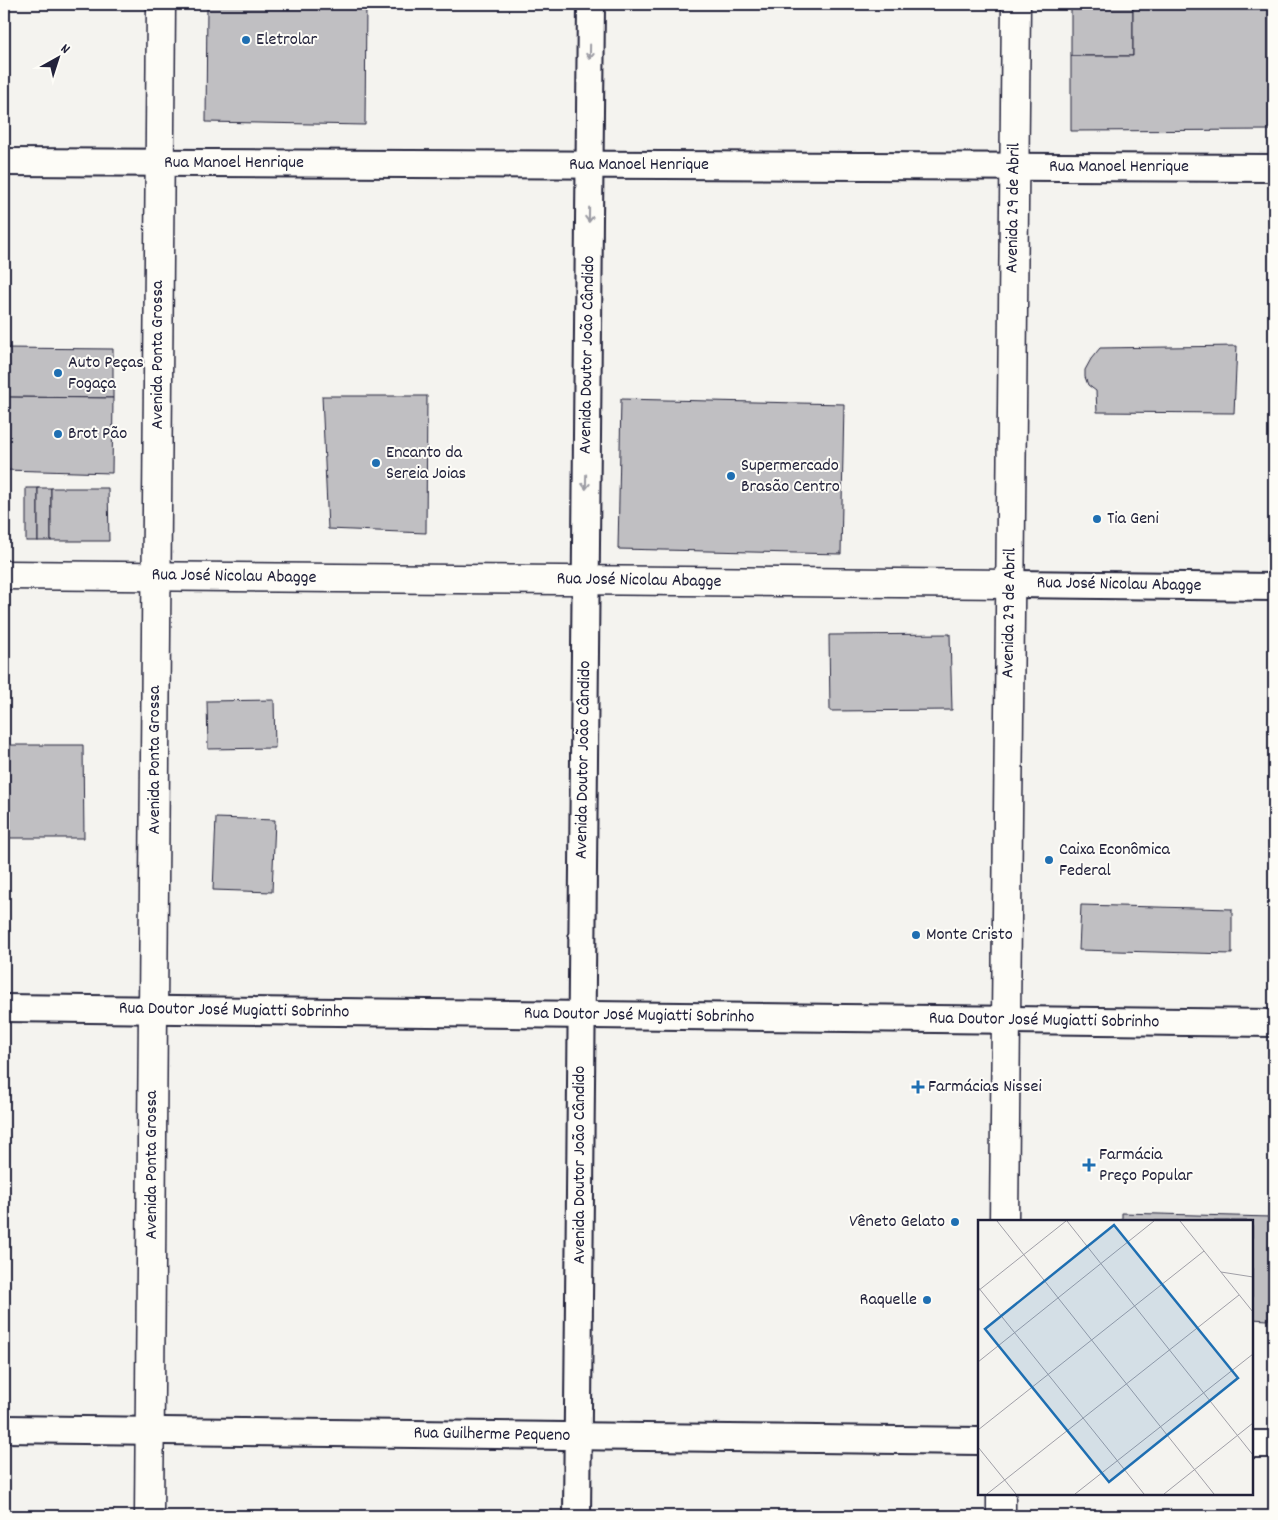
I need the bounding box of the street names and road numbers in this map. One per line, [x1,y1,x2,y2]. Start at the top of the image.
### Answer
street label: Avenida 29 de Abril [1000,142,1028,273]
street label: Rua Manoel Henrique [164,151,304,176]
street label: Rua Manoel Henrique [569,153,709,178]
street label: Rua Manoel Henrique [1049,155,1189,180]
street label: Avenida Doutor João Cândido [574,256,602,454]
street label: Avenida Ponta Grossa [146,280,171,429]
street label: Avenida 29 de Abril [996,547,1024,678]
street label: Rua José Nicolau Abagge [151,563,317,591]
street label: Rua José Nicolau Abagge [556,567,722,595]
street label: Rua José Nicolau Abagge [1036,571,1202,599]
street label: Avenida Doutor João Cândido [570,661,598,859]
street label: Avenida Ponta Grossa [143,685,168,834]
street label: Rua Doutor José Mugiatti Sobrinho [119,996,349,1026]
street label: Rua Doutor José Mugiatti Sobrinho [524,1001,754,1031]
street label: Rua Doutor José Mugiatti Sobrinho [929,1006,1159,1036]
street label: Avenida Doutor João Cândido [568,1066,593,1264]
street label: Avenida Ponta Grossa [140,1090,165,1239]
street label: Rua Guilherme Pequeno [413,1421,571,1449]

